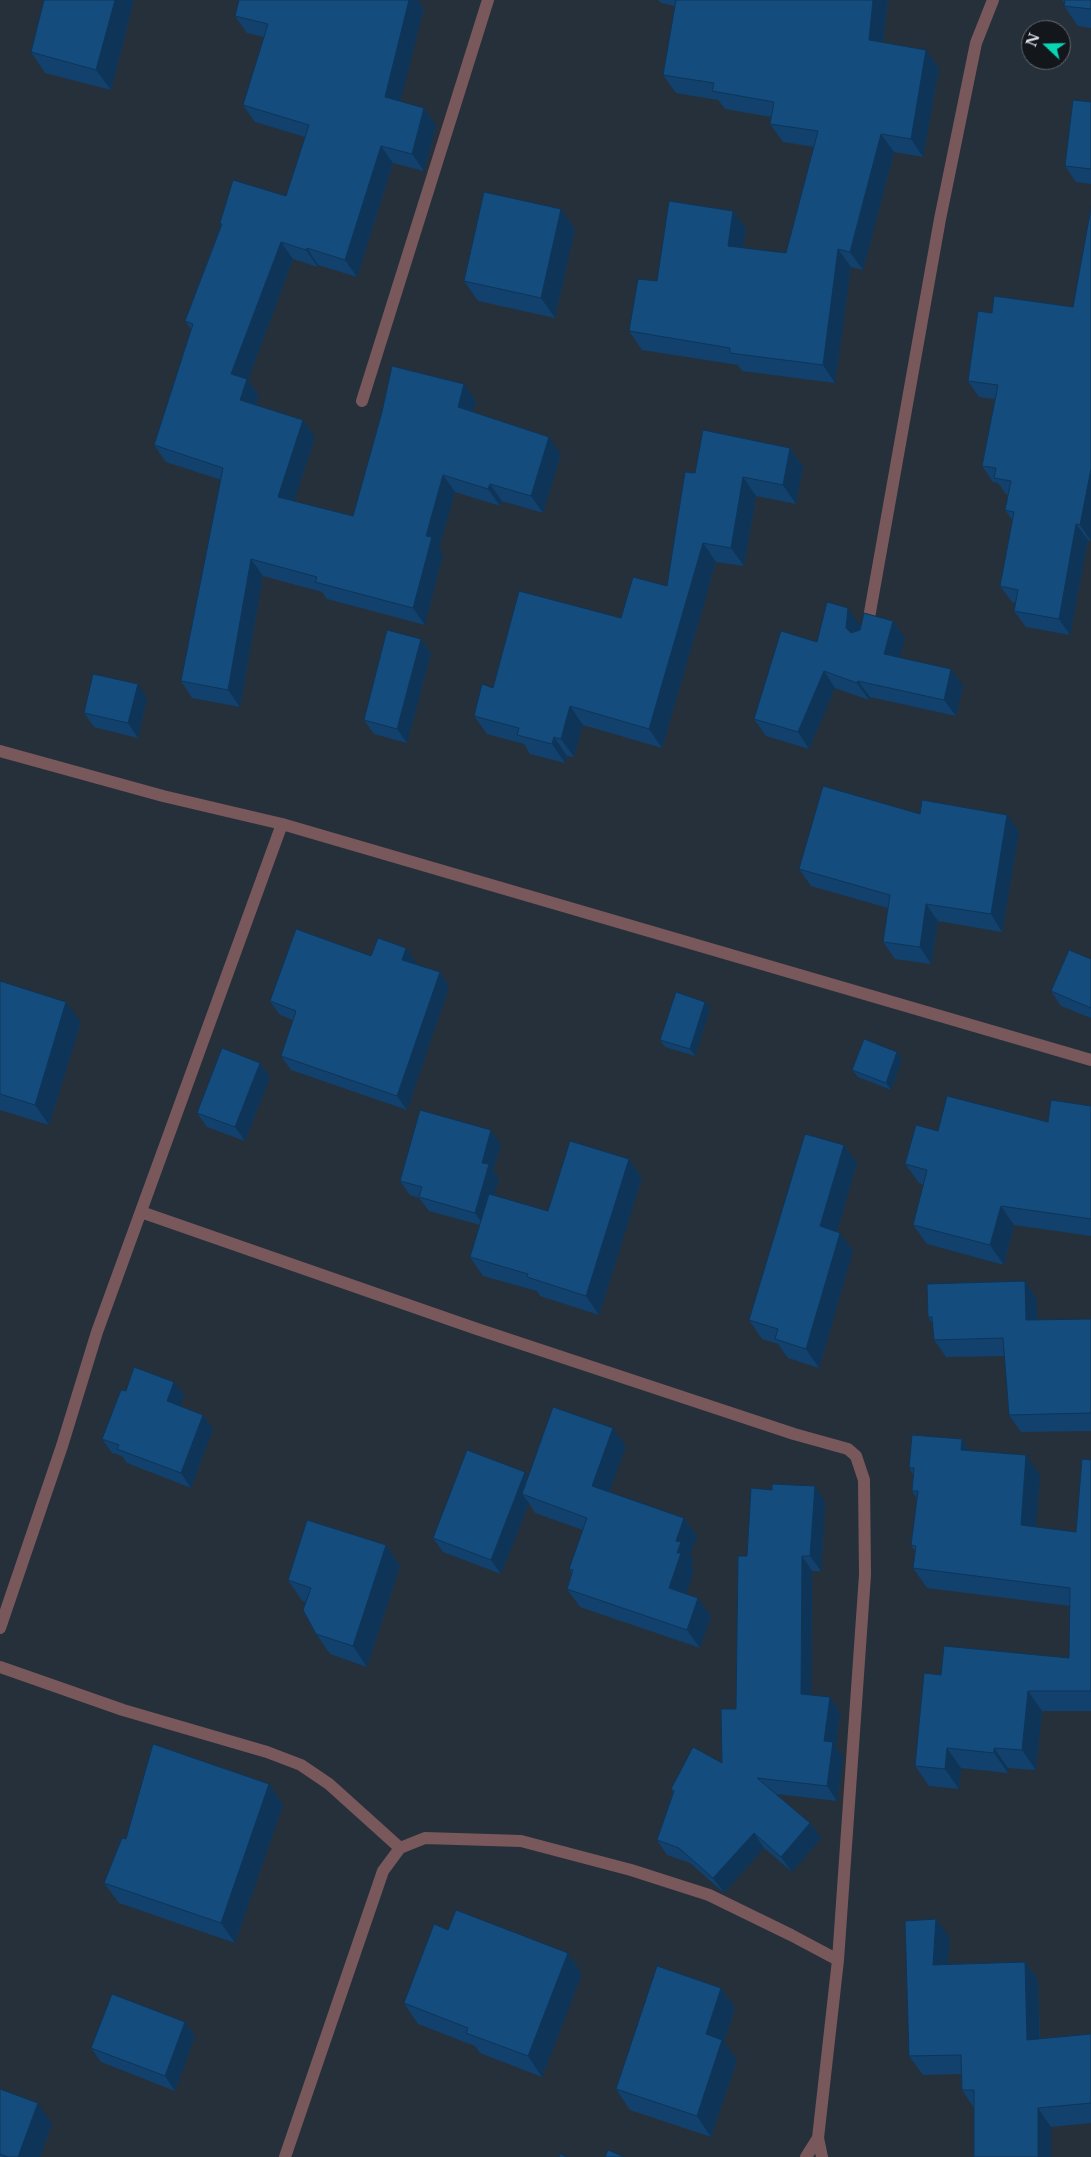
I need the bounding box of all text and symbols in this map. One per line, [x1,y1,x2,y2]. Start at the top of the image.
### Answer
north arrow [1021,20,1071,70]
text: N [1022,31,1044,49]

